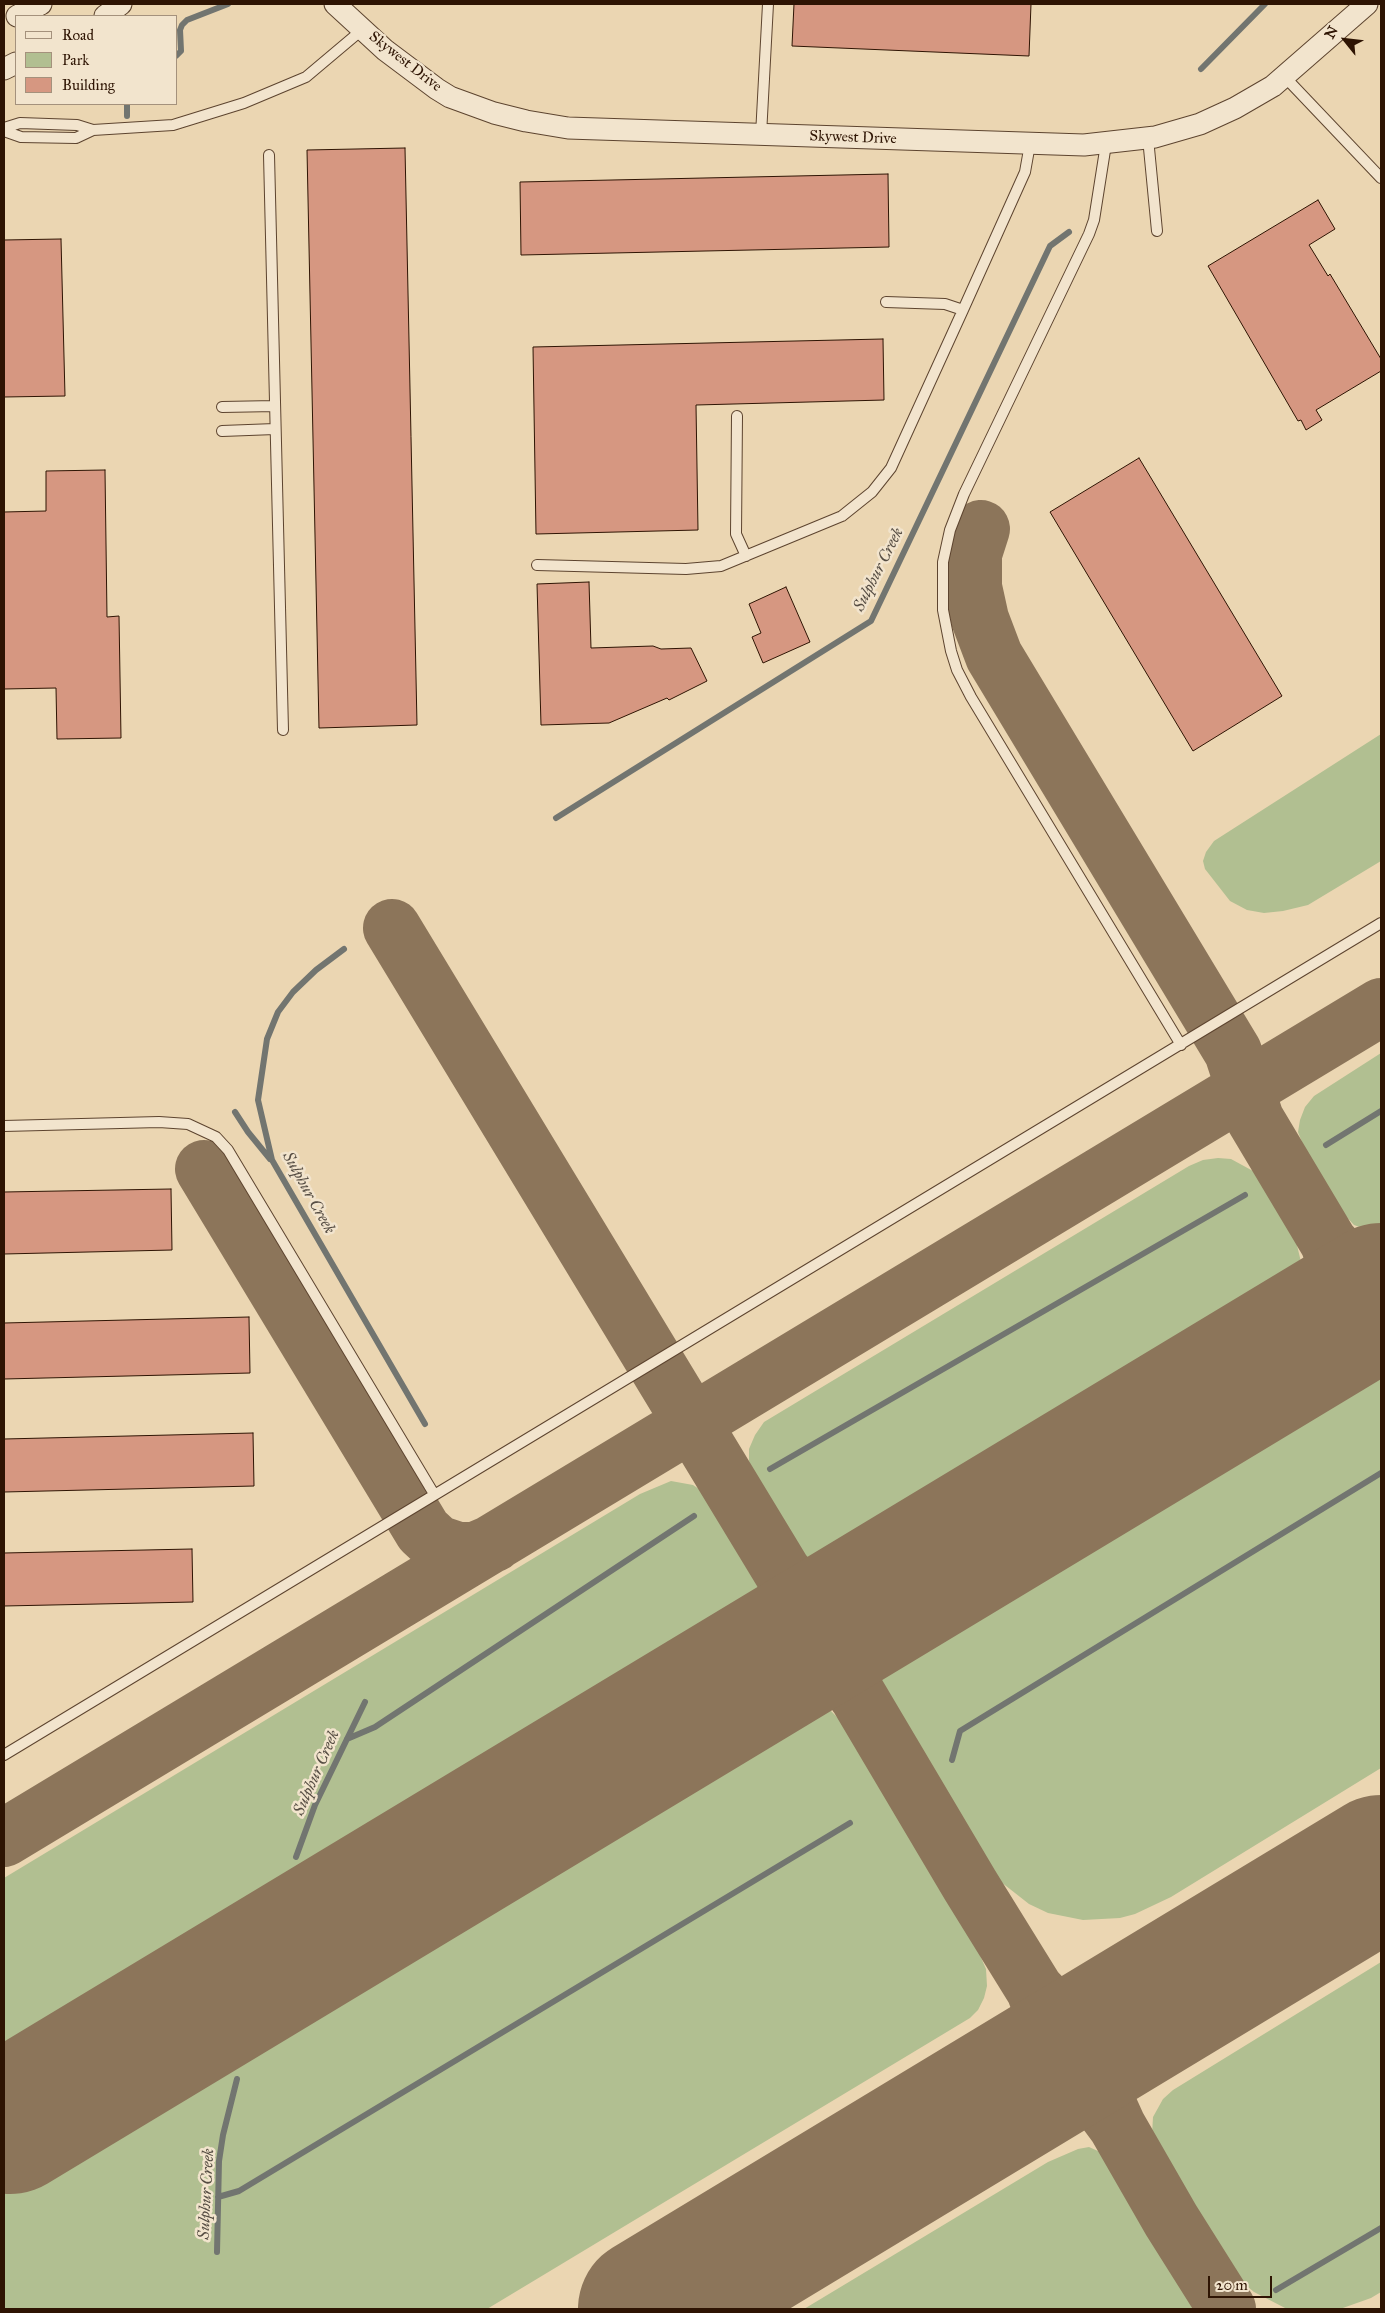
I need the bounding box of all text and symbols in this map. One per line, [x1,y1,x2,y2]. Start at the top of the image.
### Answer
legend [15,15,178,105]
north arrow [1320,15,1370,65]
text: N [1321,23,1342,42]
text: Road [62,26,94,44]
street label: Skywest Drive [365,28,445,96]
text: Park [62,51,89,69]
text: Building [62,76,115,94]
street label: Skywest Drive [809,127,897,149]
water label: Sulphur Creek [850,525,908,615]
water label: Sulphur Creek [278,1149,338,1237]
water label: Sulphur Creek [290,1728,344,1818]
water label: Sulphur Creek [195,2148,219,2240]
scale bar [1210,2266,1274,2298]
text: 20 m [1216,2276,1248,2294]

